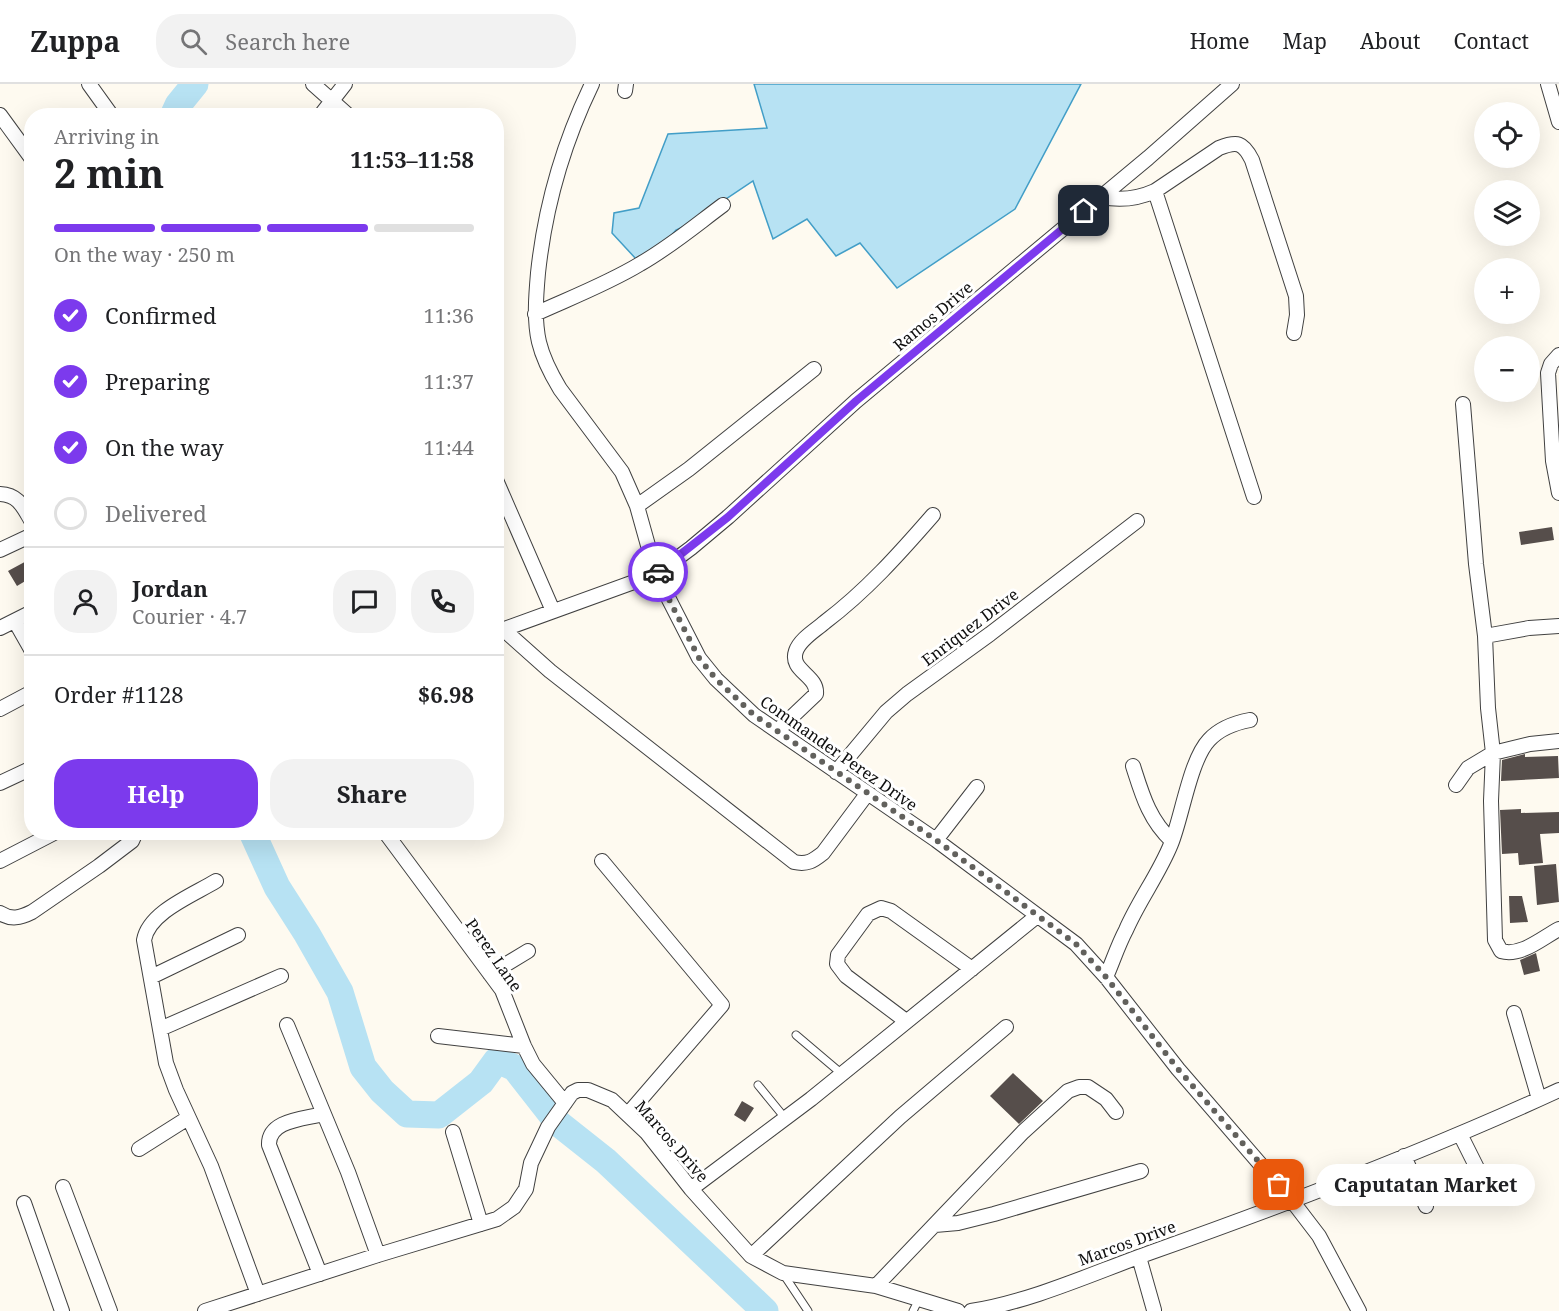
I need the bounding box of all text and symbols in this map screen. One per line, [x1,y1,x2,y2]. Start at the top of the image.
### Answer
search box [156,14,576,68]
text: Zuppa [30,22,120,60]
icon: search [177,25,210,58]
text: Search here [225,26,350,56]
text: Home [1190,27,1250,55]
text: Map [1283,27,1327,55]
text: About [1360,27,1421,55]
text: Contact [1454,27,1529,55]
map controls [1474,102,1540,402]
button: locate [1474,102,1540,168]
text: Arriving in [54,123,159,150]
text: 11:53–11:58 [350,144,474,174]
text: 2 min [54,146,164,199]
button: layers [1474,180,1540,246]
pin [1058,185,1109,236]
icon: home [1067,194,1100,227]
text: On the way · 250 m [54,241,235,268]
button: + [1474,258,1540,324]
street label: Ramos Drive [889,276,977,356]
icon: check [54,299,87,332]
text: Confirmed [105,300,216,330]
text: 11:36 [424,302,474,329]
button: − [1474,336,1540,402]
icon: check [54,365,87,398]
text: Preparing [105,366,210,396]
text: 11:37 [424,368,474,395]
icon: check [54,431,87,464]
text: On the way [105,432,224,462]
text: 11:44 [424,434,474,461]
text: Delivered [105,498,207,528]
courier [628,542,688,602]
icon: car [642,556,675,589]
button: person [54,570,117,633]
button: chat [333,570,396,633]
button: phone [411,570,474,633]
text: Jordan [132,573,208,603]
street label: Enriquez Drive [917,583,1023,671]
text: Courier · 4.7 [132,603,247,630]
text: Order #1128 [54,679,184,709]
text: $6.98 [418,679,474,709]
street label: Commander Perez Drive [756,690,922,816]
button: Help [54,759,258,828]
button: Share [270,759,474,828]
street label: Perez Lane [461,914,527,996]
street label: Marcos Drive [630,1095,714,1187]
pin [1253,1159,1304,1210]
callout: Caputatan Market [1315,1164,1534,1206]
icon: bag [1262,1168,1295,1201]
text: Caputatan Market [1334,1171,1517,1198]
street label: Marcos Drive [1075,1215,1179,1271]

